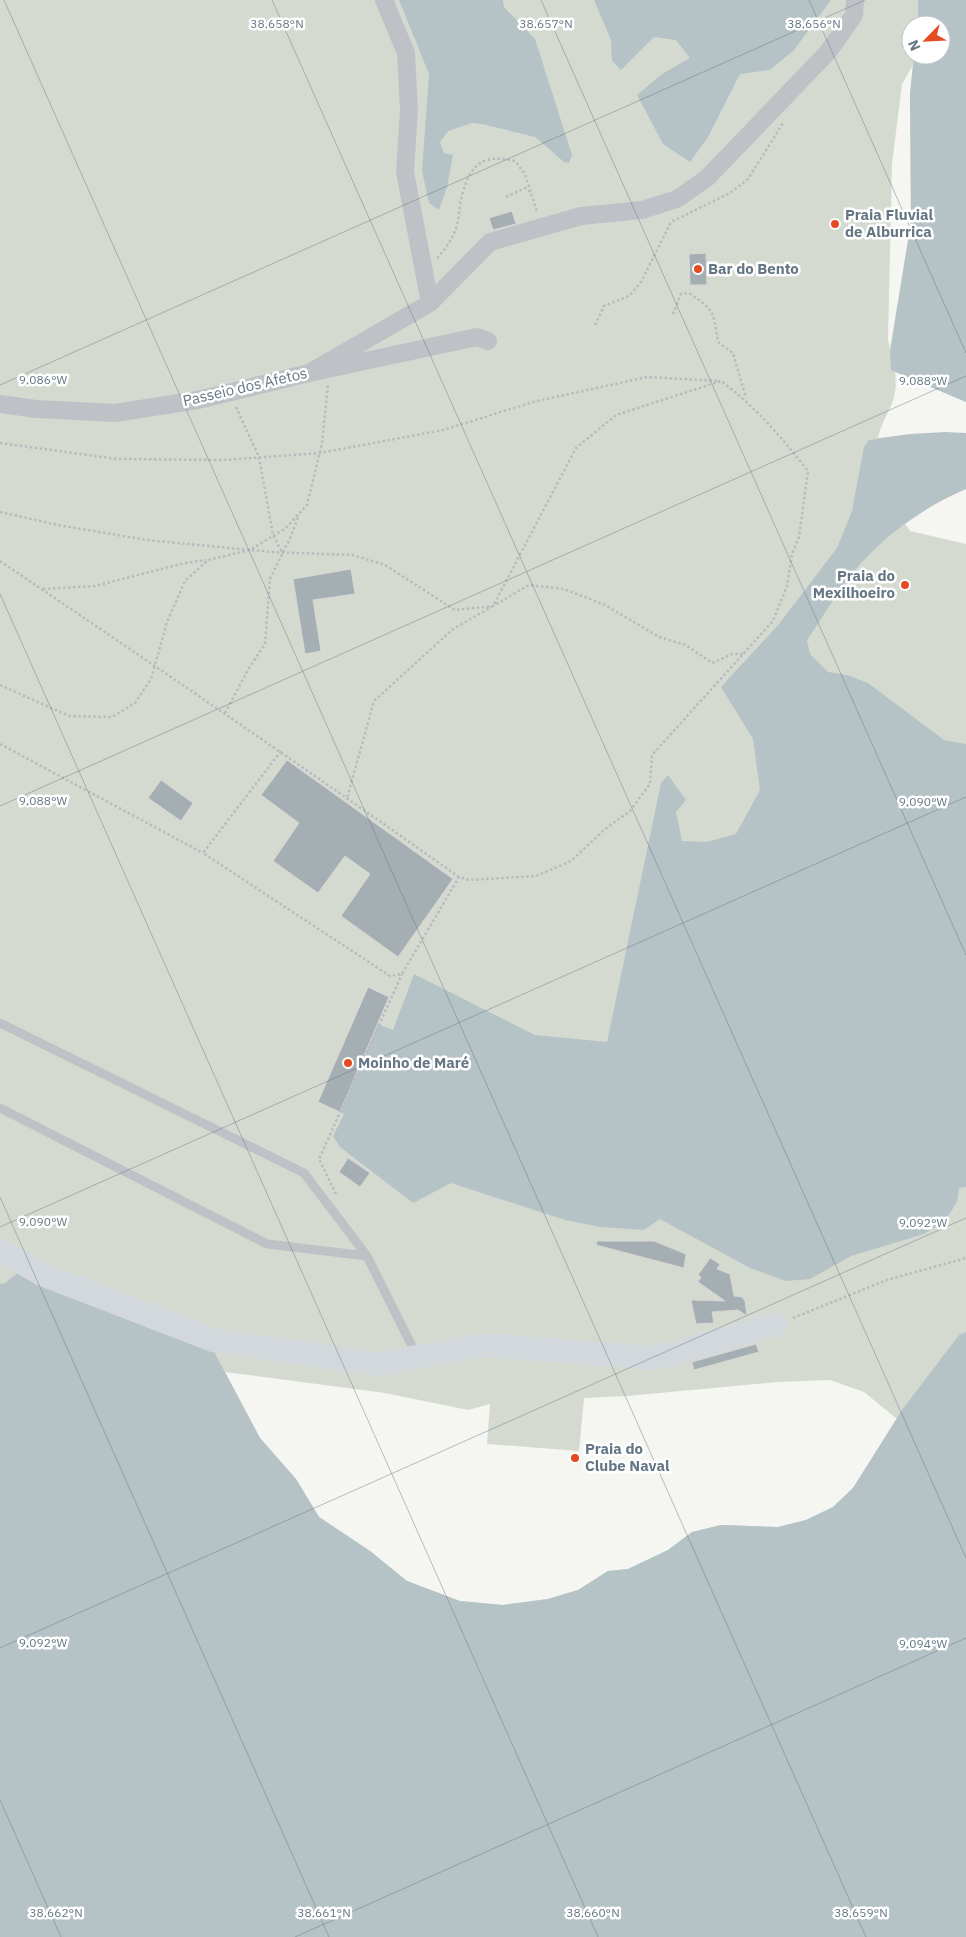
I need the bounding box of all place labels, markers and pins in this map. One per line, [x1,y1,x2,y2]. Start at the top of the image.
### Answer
place label: Praia Fluvial de Alburrica [845,205,934,241]
marker: Praia Fluvial de Alburrica [829,218,841,230]
place label: Bar do Bento [708,259,799,278]
marker: Bar do Bento [692,263,704,275]
place label: Praia do Mexilhoeiro [813,566,895,602]
marker: Praia do Mexilhoeiro [899,579,911,591]
place label: Moinho de Maré [358,1053,469,1072]
marker: Moinho de Maré [342,1057,354,1069]
place label: Praia do Clube Naval [585,1439,670,1475]
marker: Praia do Clube Naval [569,1452,581,1464]

